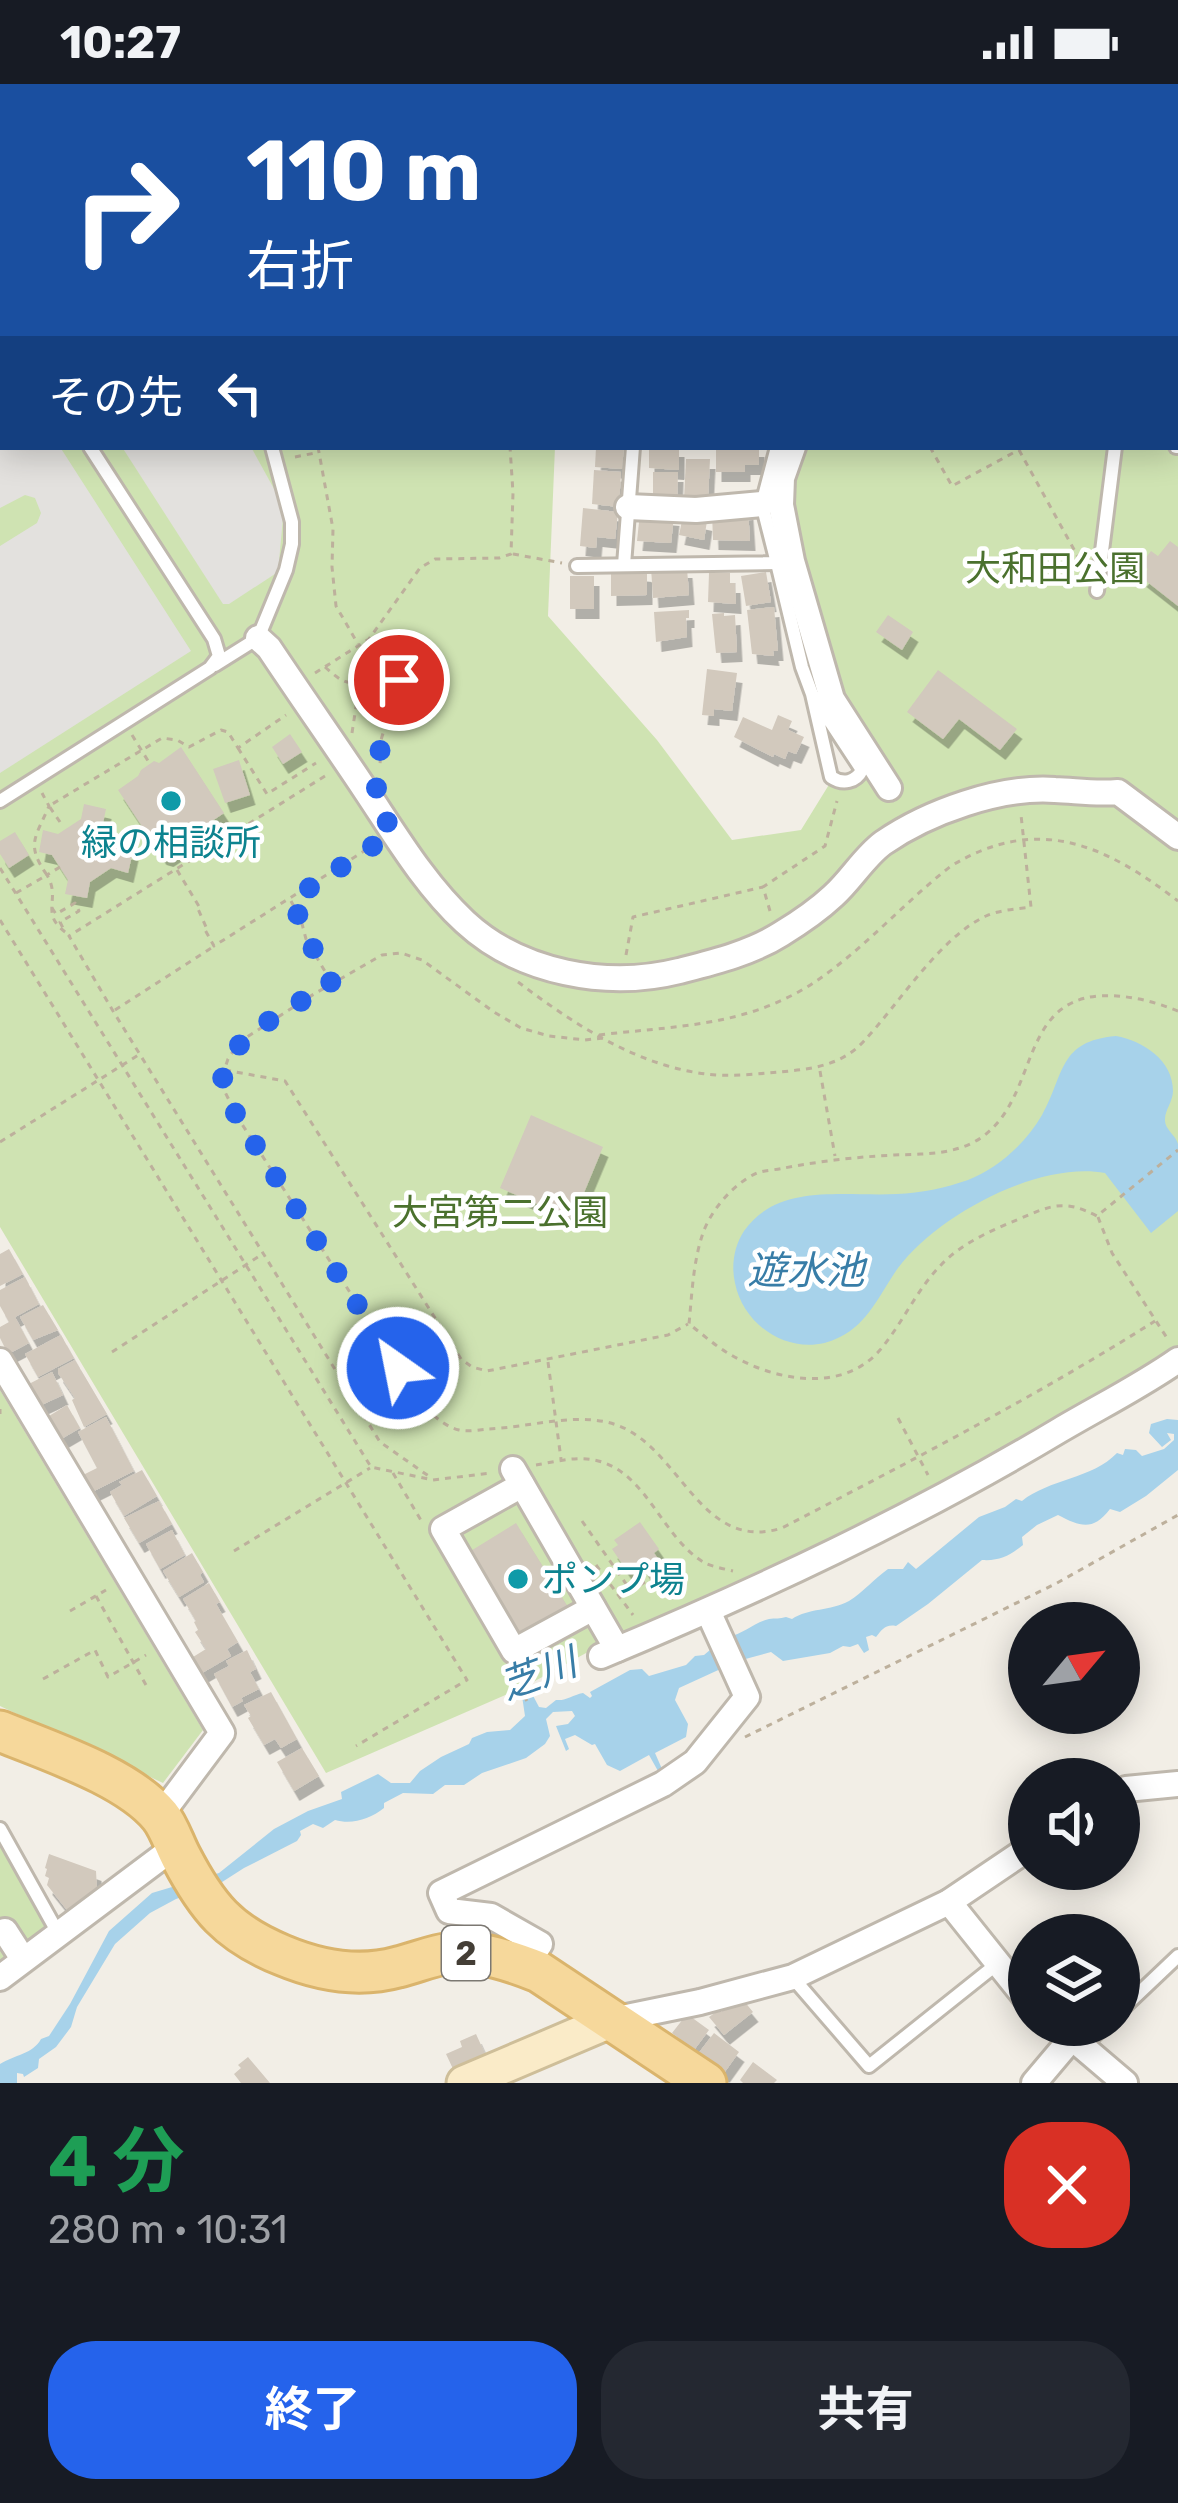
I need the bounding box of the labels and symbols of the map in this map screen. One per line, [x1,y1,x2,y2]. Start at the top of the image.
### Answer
park label: 大和田公園 [965,547,1145,590]
pin [348,629,450,731]
marker: 緑の相談所 [158,788,184,814]
place label: 緑の相談所 [81,821,261,864]
park label: 大宮第二公園 [392,1191,608,1234]
water label: 遊水池 [747,1248,868,1294]
position arrow [335,1305,461,1431]
place label: ポンプ場 [542,1558,685,1601]
marker: ポンプ場 [505,1566,531,1592]
north arrow [1008,1602,1140,1734]
water label: 芝川 [494,1638,587,1709]
road number: 2 [442,1926,490,1980]

